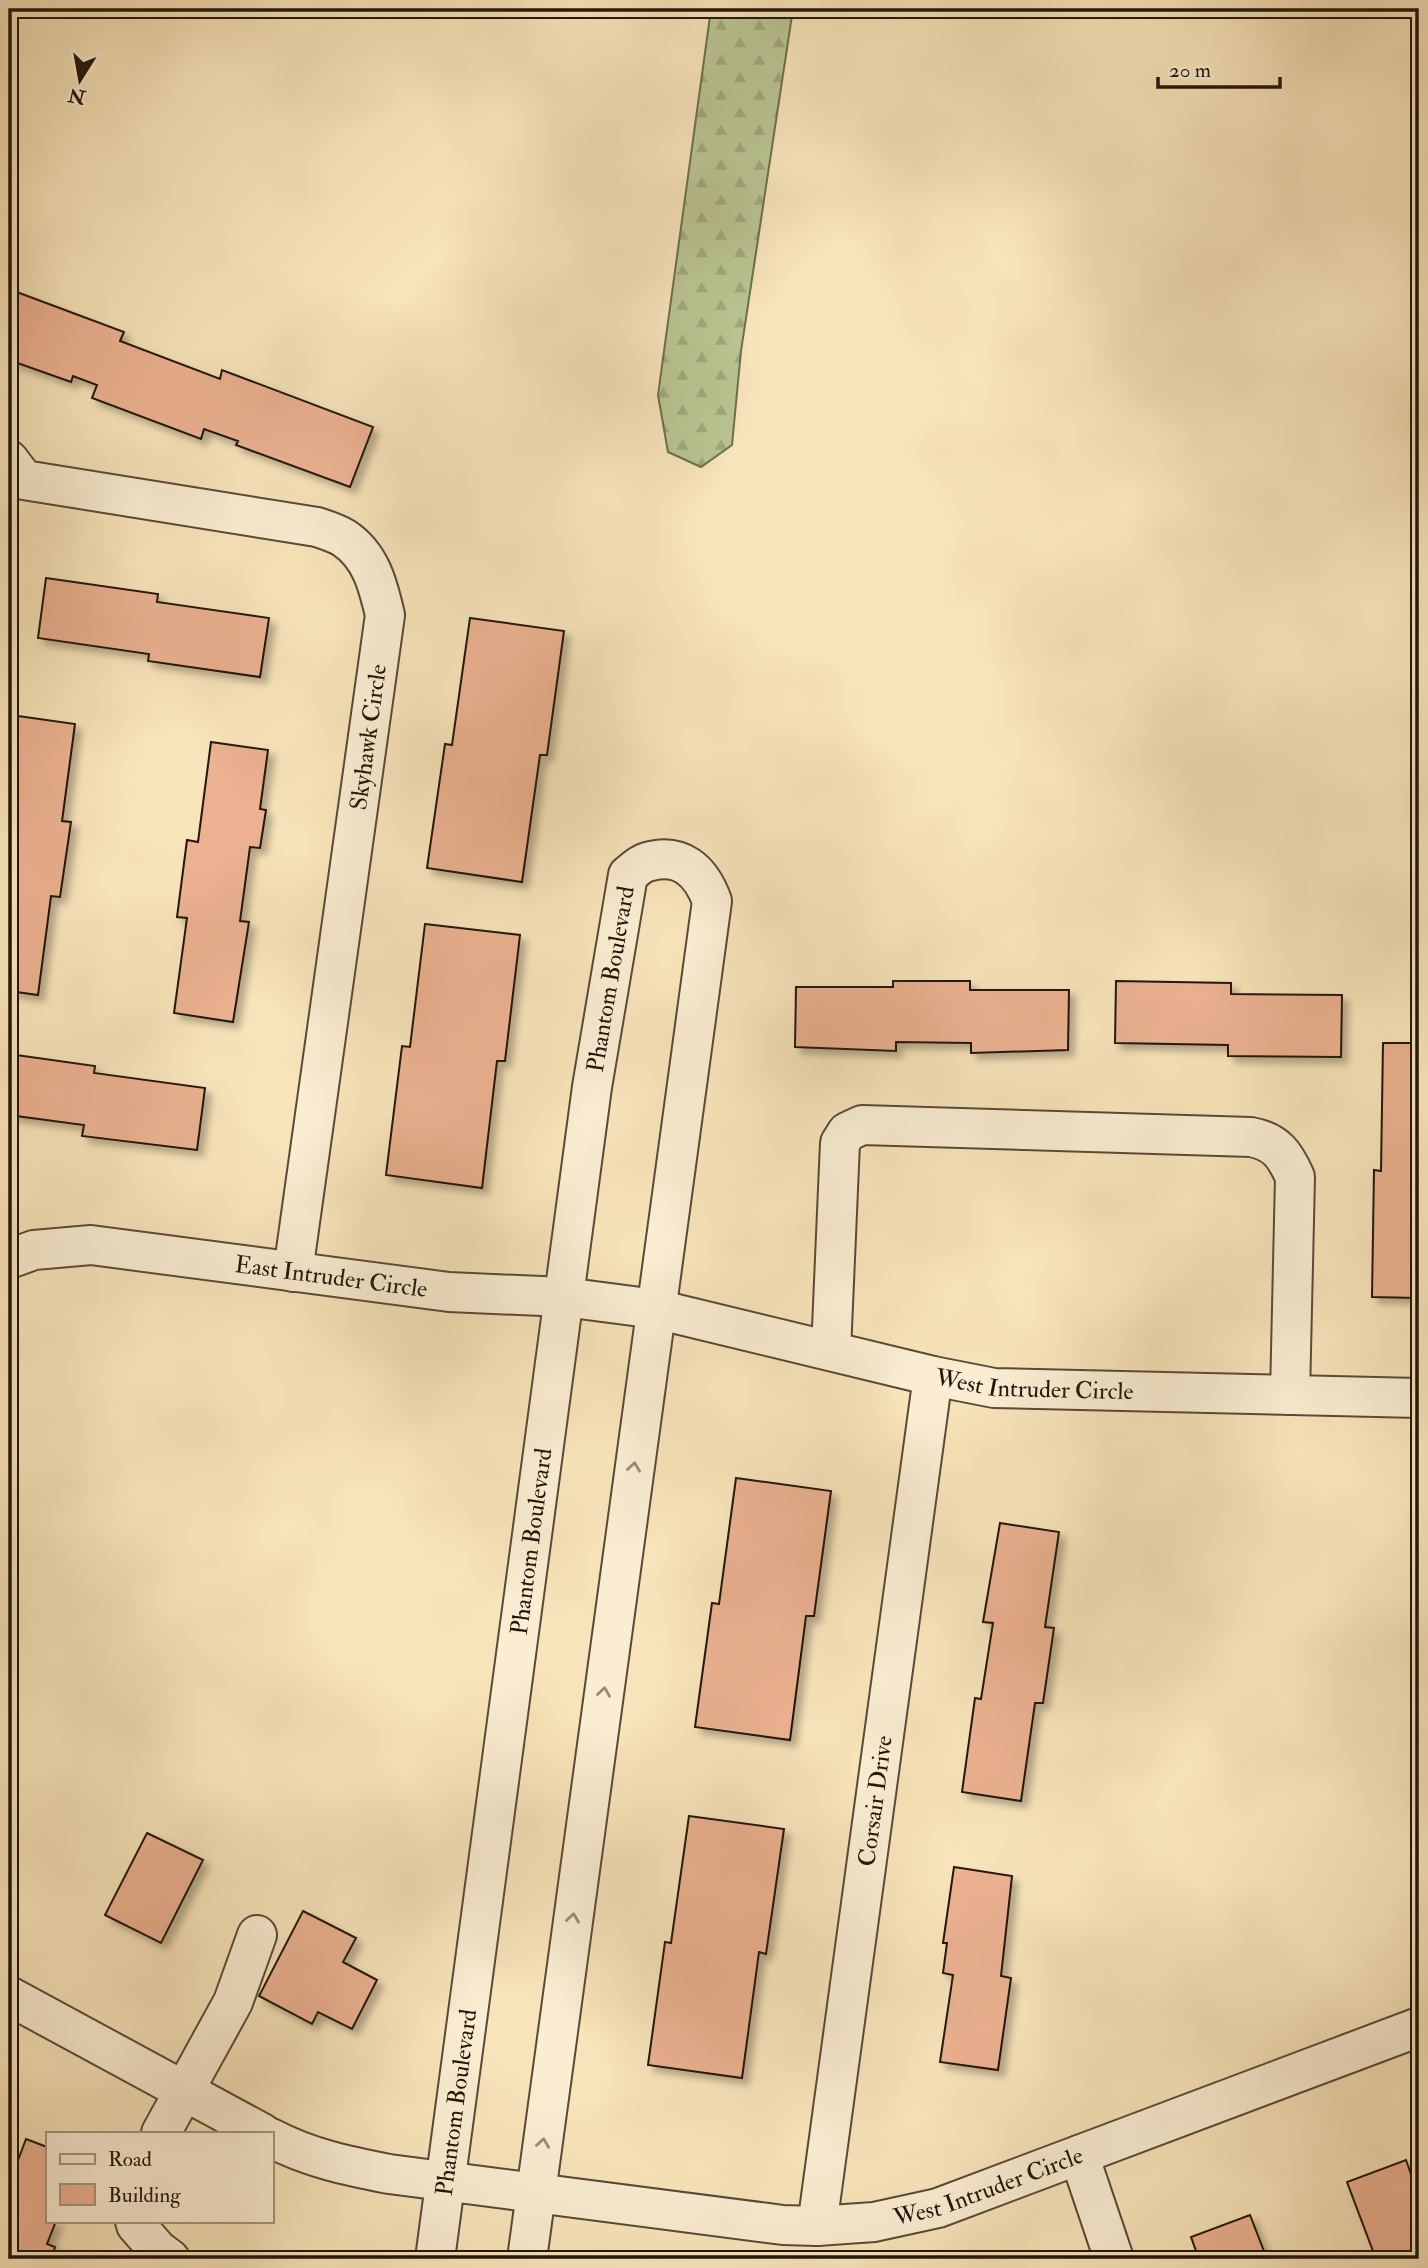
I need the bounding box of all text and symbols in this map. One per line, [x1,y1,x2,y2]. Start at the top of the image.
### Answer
north arrow [46,46,116,116]
scale bar [1158,46,1281,90]
text: 20 m [1169,57,1211,84]
text: N [65,82,89,109]
street label: Skyhawk Circle [343,662,394,812]
street label: Phantom Boulevard [580,884,642,1074]
street label: East Intruder Circle [233,1249,429,1305]
street label: West Intruder Circle [932,1362,1134,1407]
street label: Phantom Boulevard [504,1446,560,1637]
one-way arrow [627,1461,642,1473]
one-way arrow [596,1686,611,1698]
street label: Corsair Drive [851,1734,900,1868]
one-way arrow [566,1912,581,1923]
street label: Phantom Boulevard [429,2007,484,2198]
legend [46,2132,273,2222]
one-way arrow [535,2137,550,2149]
street label: West Intruder Circle [890,2140,1087,2233]
text: Road [108,2146,153,2173]
text: Building [108,2182,181,2209]

